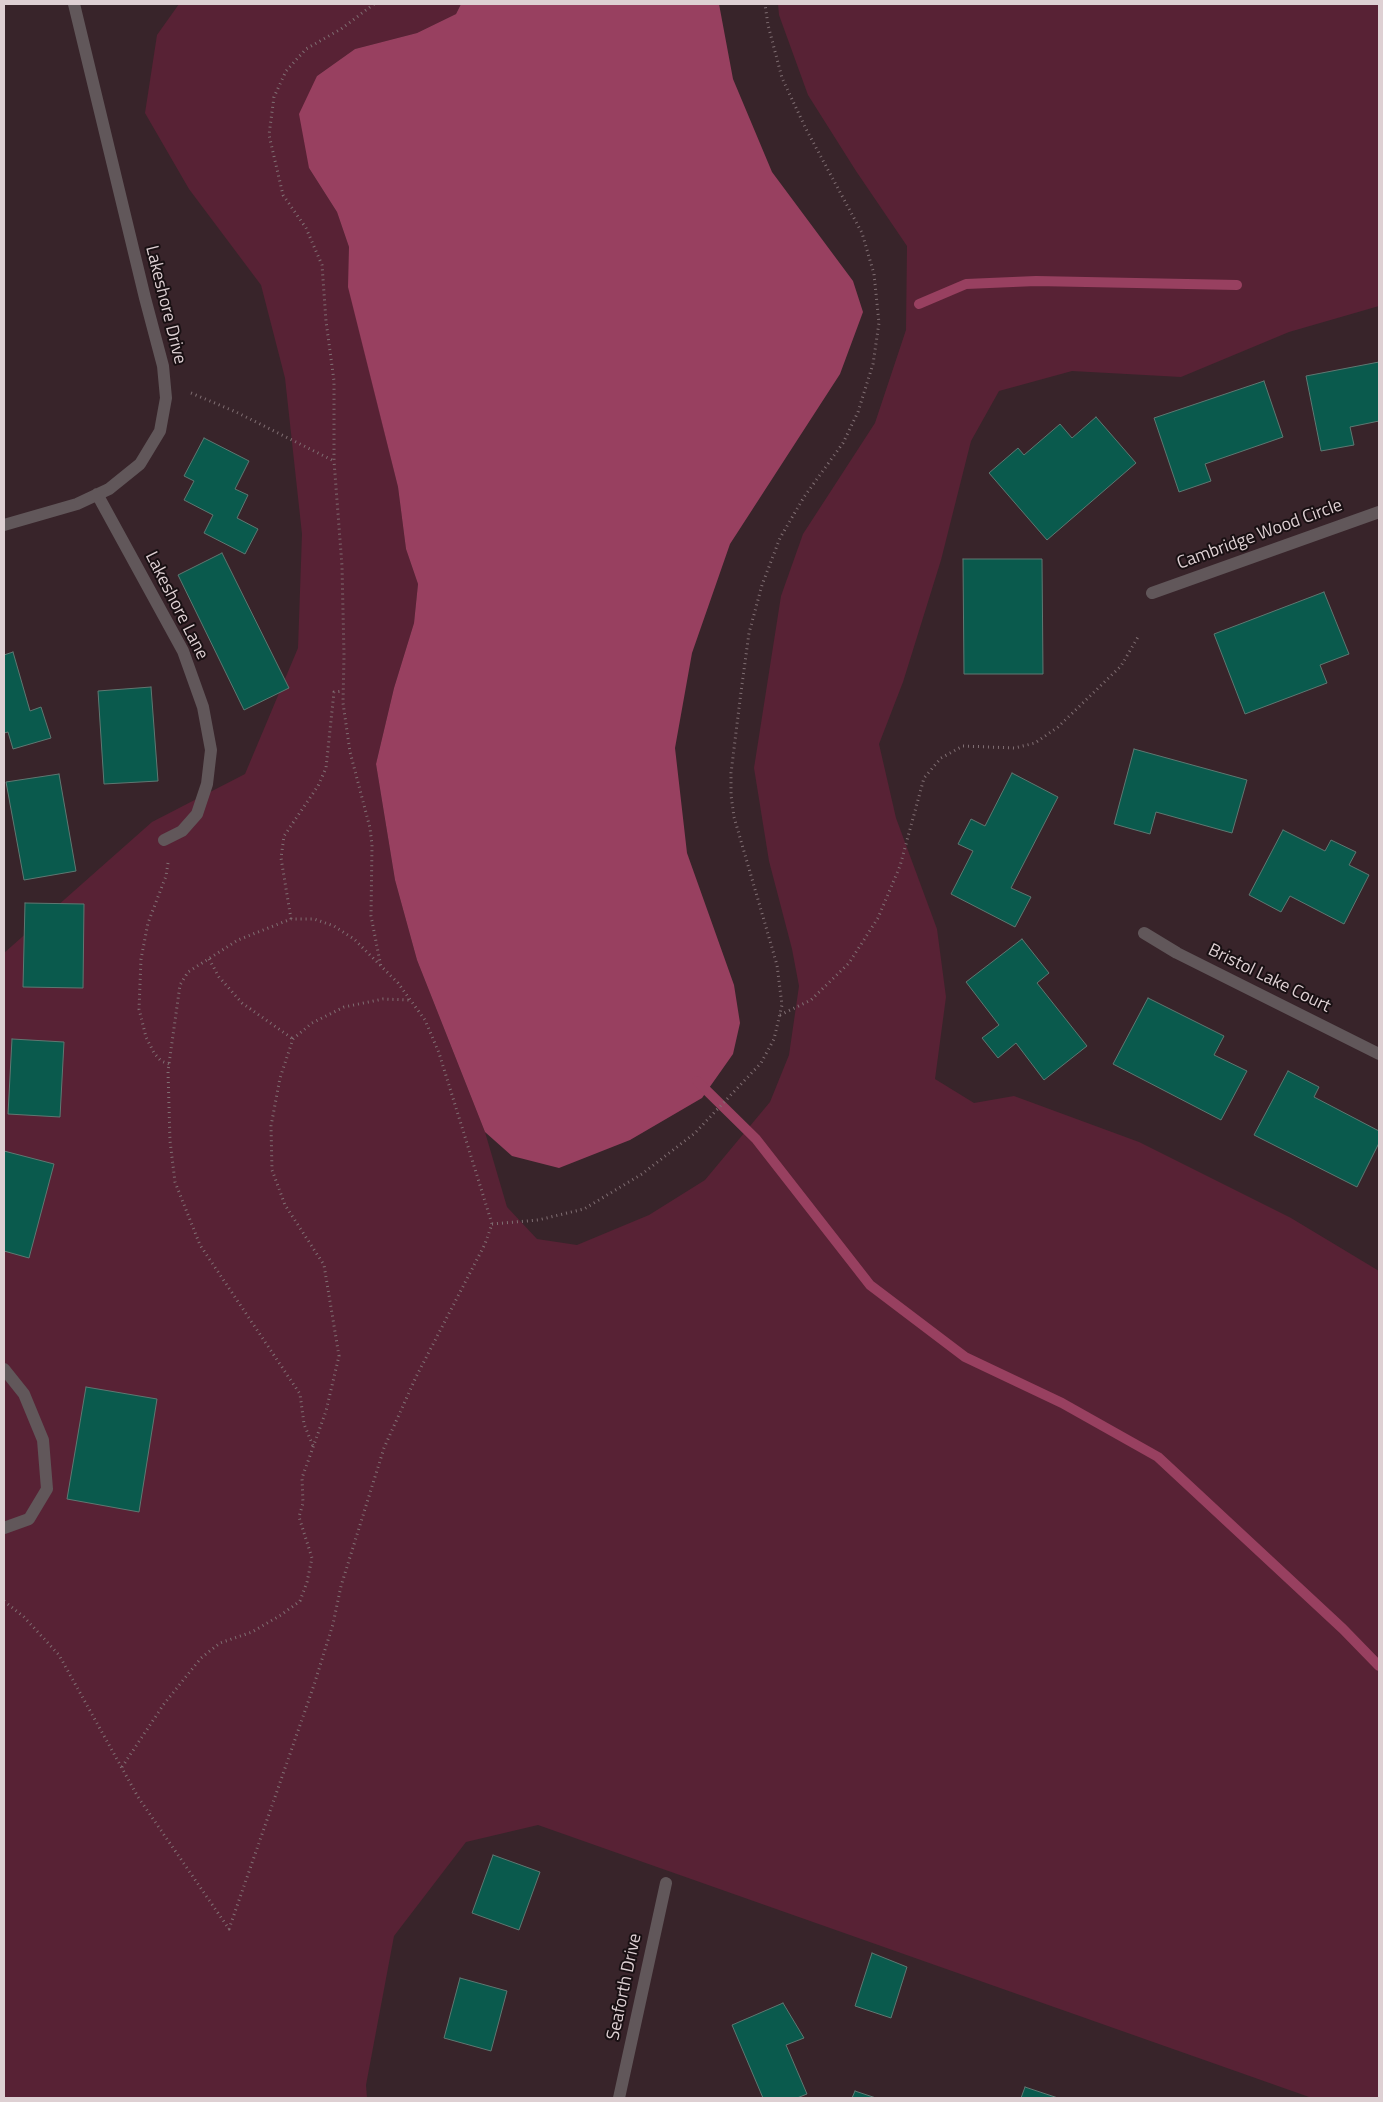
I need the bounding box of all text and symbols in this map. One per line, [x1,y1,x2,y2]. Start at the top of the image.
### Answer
street label: Lakeshore Drive [140,244,190,366]
street label: Cambridge Wood Circle [1174,495,1346,575]
street label: Lakeshore Lane [140,548,212,664]
street label: Bristol Lake Court [1204,940,1334,1018]
street label: Seaforth Drive [603,1932,647,2042]

